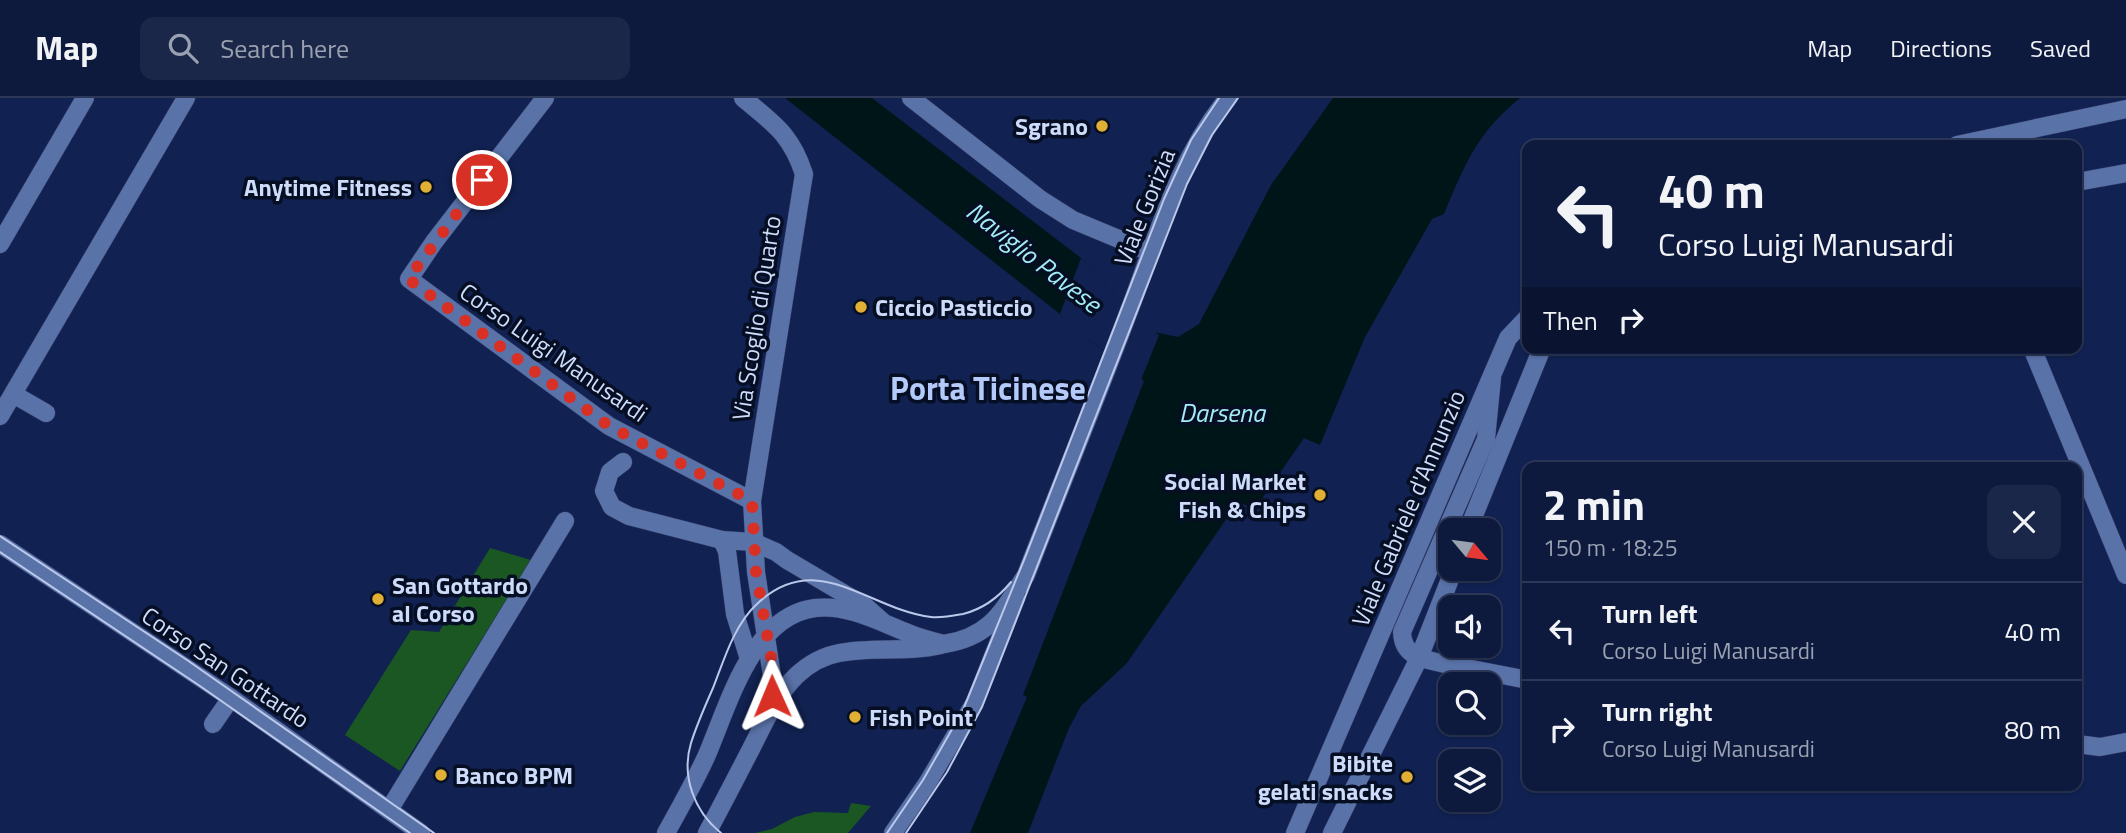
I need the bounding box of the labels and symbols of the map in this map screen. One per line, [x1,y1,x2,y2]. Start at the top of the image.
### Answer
place label: Sgrano [1015,108,1088,144]
marker: Sgrano [1094,118,1110,134]
street label: Viale Gorizia [1104,143,1184,271]
pin [452,150,512,210]
place label: Anytime Fitness [244,169,412,205]
marker: Anytime Fitness [418,179,434,195]
water label: Naviglio Pavese [958,192,1111,323]
street label: Via Scoglio di Quarto [722,213,790,423]
street label: Corso Luigi Manusardi [453,274,655,430]
place label: Ciccio Pasticcio [875,289,1033,325]
marker: Ciccio Pasticcio [853,299,869,315]
district label: Porta Ticinese [890,364,1086,412]
street label: Viale Gabriele d'Annunzio [1342,384,1474,632]
water label: Darsena [1179,393,1267,432]
place label: Social Market Fish & Chips [1164,463,1306,527]
marker: Social Market Fish & Chips [1312,487,1328,503]
north arrow [1438,518,1502,581]
place label: San Gottardo al Corso [392,567,528,631]
marker: San Gottardo al Corso [370,591,386,607]
street label: Corso San Gottardo [135,597,317,737]
position arrow [735,659,809,733]
place label: Fish Point [869,699,973,735]
marker: Fish Point [847,709,863,725]
place label: Bibite gelati snacks [1258,745,1393,809]
place label: Banco BPM [455,757,573,793]
marker: Banco BPM [433,767,449,783]
marker: Bibite gelati snacks [1399,769,1415,785]

